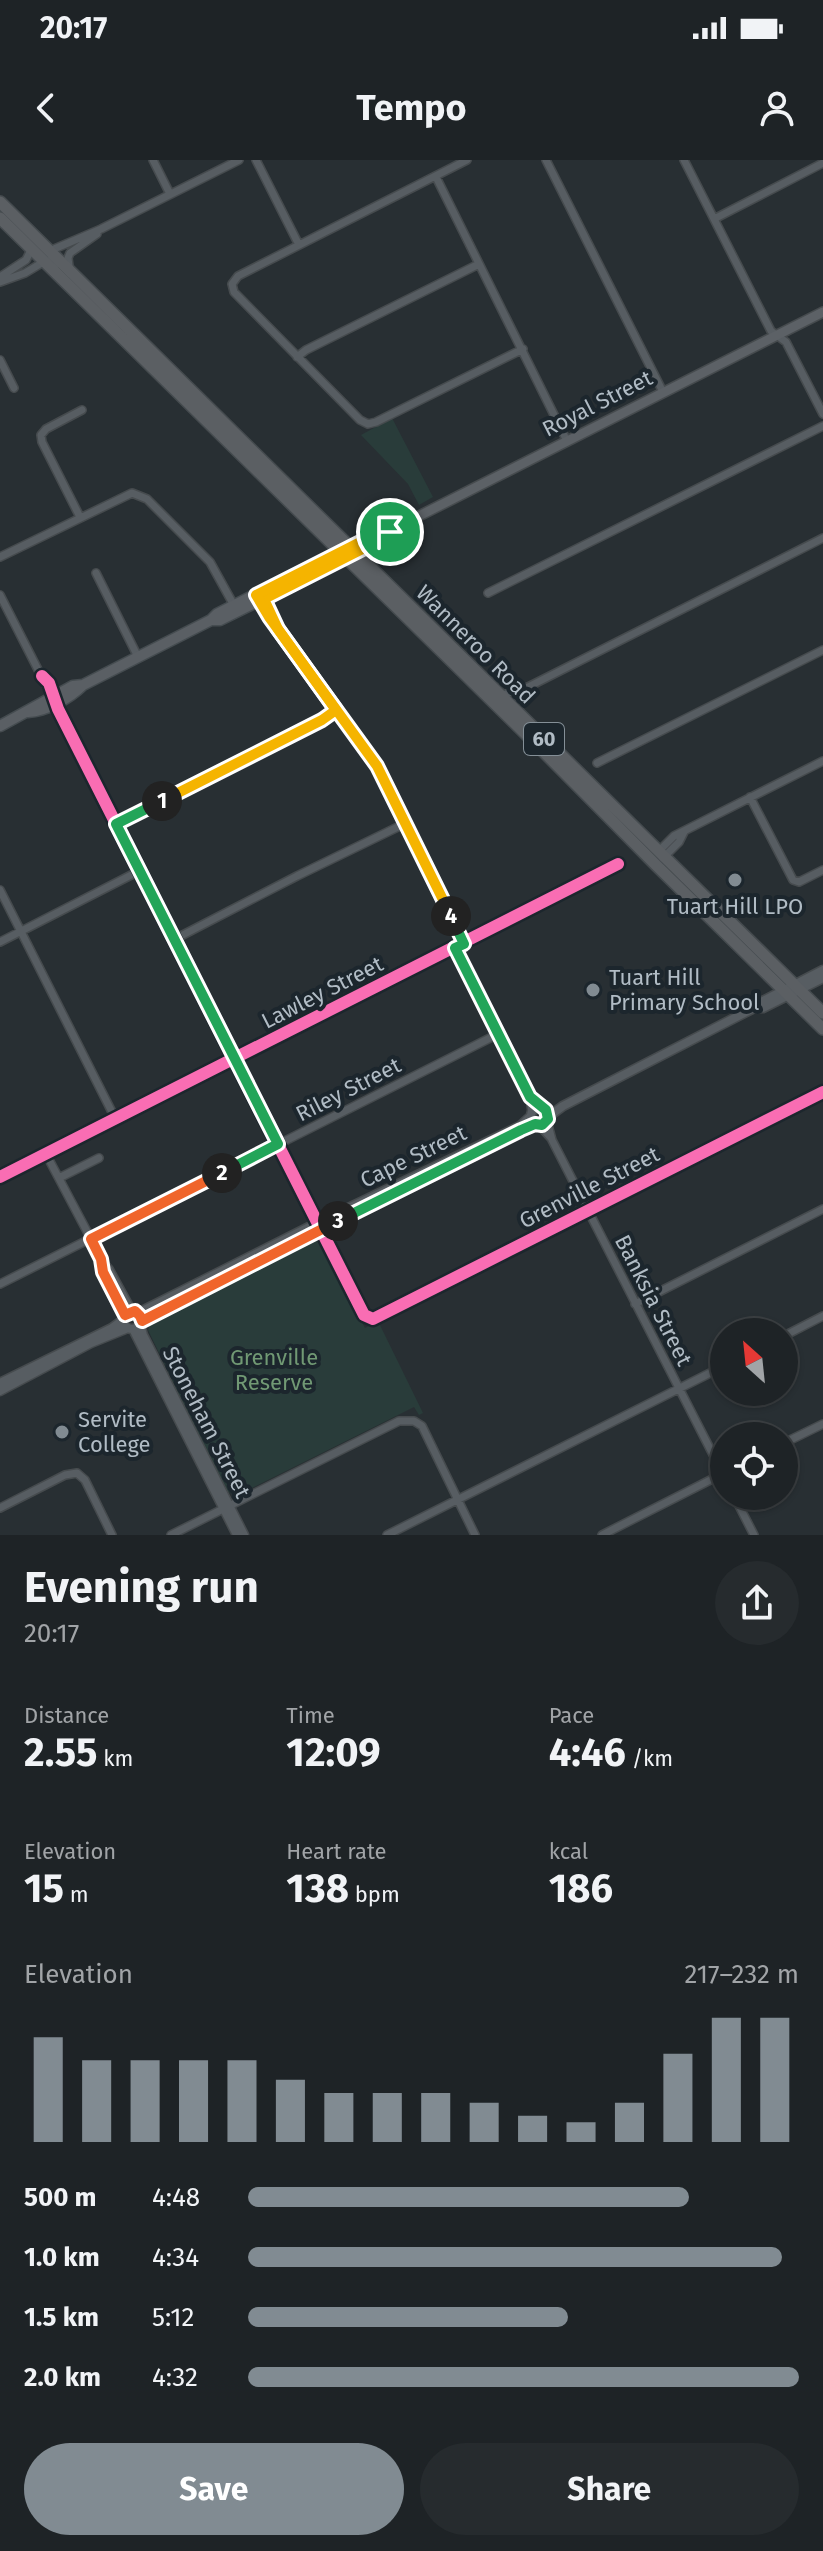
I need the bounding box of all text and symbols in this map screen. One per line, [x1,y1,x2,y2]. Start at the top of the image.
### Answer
text: 20:17 [40,10,107,46]
icon: back [24,86,68,130]
text: Tempo [356,86,467,130]
icon: person [755,86,799,130]
street label: Royal Street [538,364,657,443]
pin [356,498,424,566]
icon: arrive [368,510,412,554]
street label: Wanneroo Road [410,579,541,710]
road number: 60 [524,723,564,755]
pin: 1 [142,781,182,821]
text: 1 [157,787,167,814]
marker: Tuart Hill LPO [726,871,744,889]
place label: Tuart Hill LPO [667,893,803,920]
pin: 4 [431,896,471,936]
text: 4 [445,902,457,929]
street label: Lawley Street [257,950,388,1035]
place label: Tuart Hill Primary School [609,964,760,1016]
marker: Tuart Hill Primary School [584,981,602,999]
street label: Riley Street [291,1051,405,1127]
street label: Cape Street [356,1119,471,1194]
street label: Grenville Street [515,1140,664,1234]
pin: 2 [202,1153,242,1193]
text: 2 [216,1159,228,1186]
pin: 3 [318,1201,358,1241]
text: 3 [332,1207,344,1234]
street label: Banksia Street [609,1230,698,1370]
north arrow [710,1318,798,1406]
map controls [710,1318,798,1510]
street label: Stoneham Street [157,1342,256,1503]
park label: Grenville Reserve [230,1344,318,1396]
place label: Servite College [78,1406,151,1458]
button: locate [710,1422,798,1510]
marker: Servite College [53,1423,71,1441]
text: Evening run [24,1561,259,1614]
button: share [715,1561,799,1645]
text: 20:17 [24,1618,79,1649]
text: Distance [24,1702,109,1729]
text: Time [286,1702,335,1729]
text: Pace [549,1702,594,1729]
text: 2.55 [24,1729,97,1777]
text: 12:09 [286,1729,381,1777]
text: 4:46 [549,1729,626,1777]
text: km [97,1745,133,1772]
text: /km [626,1745,673,1772]
text: Elevation [24,1838,116,1865]
text: Heart rate [286,1838,387,1865]
text: kcal [549,1838,588,1865]
text: 15 [24,1865,64,1913]
text: 138 [286,1865,349,1913]
text: 186 [549,1865,613,1913]
text: m [64,1881,89,1908]
text: bpm [349,1881,400,1908]
text: Elevation [24,1959,133,1990]
text: 217–232 m [685,1959,799,1990]
text: 500 m [24,2182,97,2213]
text: 4:48 [152,2182,200,2213]
text: 1.0 km [24,2242,100,2273]
text: 4:34 [152,2242,199,2273]
text: 1.5 km [24,2302,99,2333]
text: 5:12 [152,2302,194,2333]
text: 2.0 km [24,2362,101,2393]
text: 4:32 [152,2362,198,2393]
button: Save [24,2443,404,2535]
button: Share [420,2443,799,2535]

